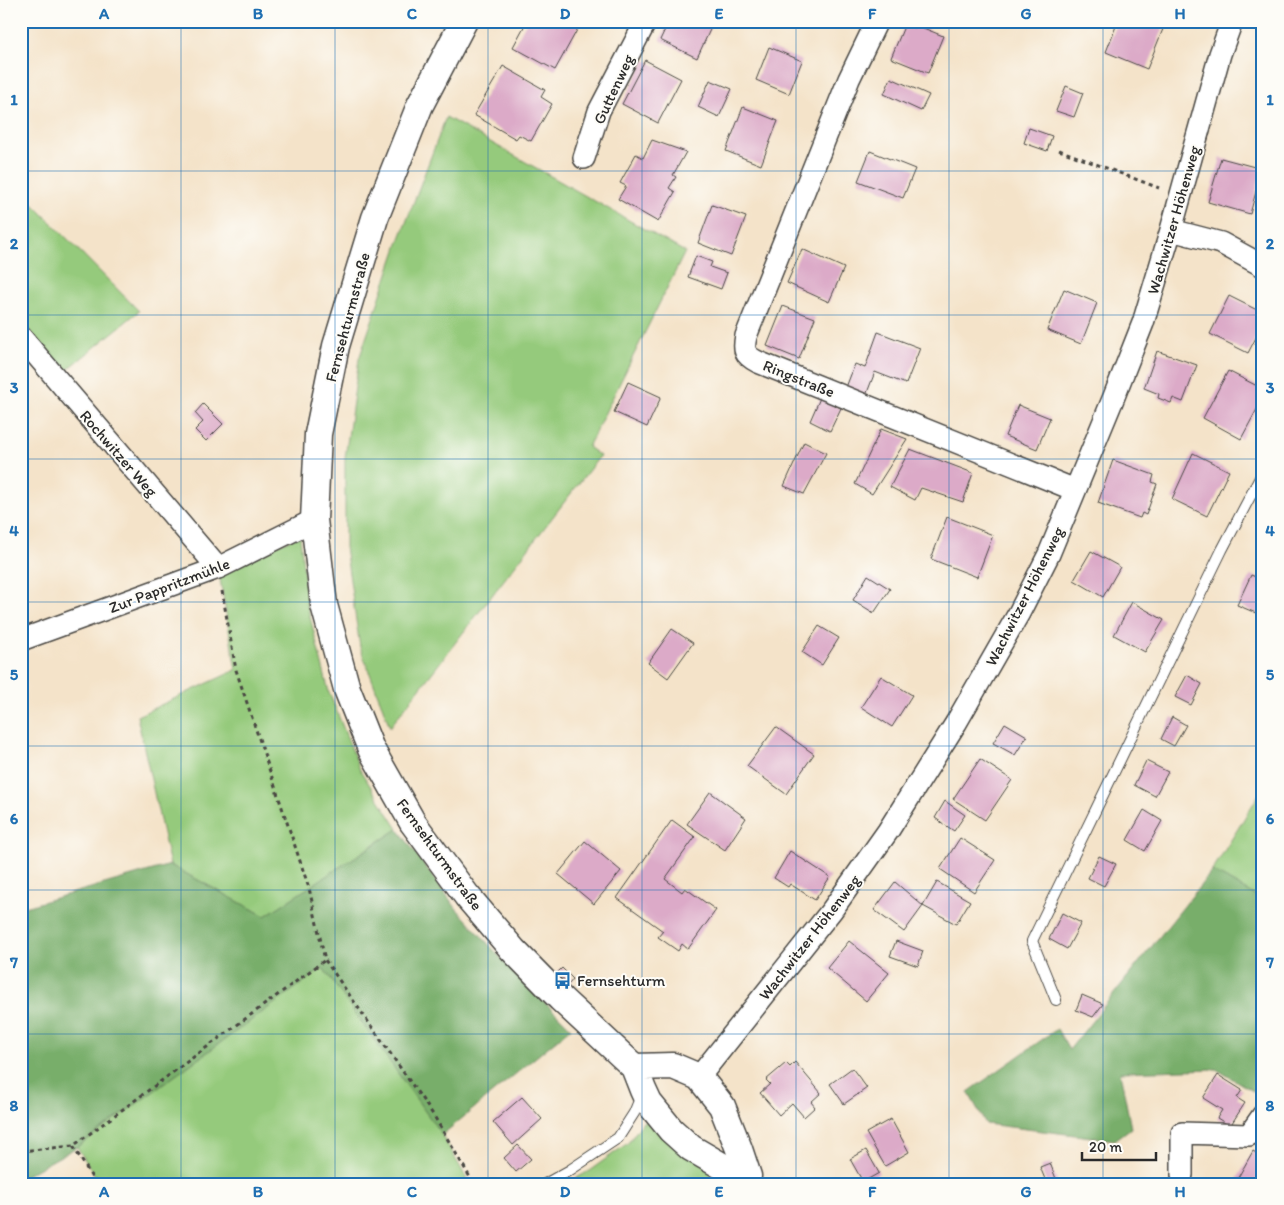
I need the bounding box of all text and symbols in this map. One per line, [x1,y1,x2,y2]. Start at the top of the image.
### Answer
text: A [98,4,110,23]
text: B [253,4,264,23]
text: C [407,4,418,23]
text: D [560,4,571,23]
text: E [715,4,724,23]
text: F [868,4,877,23]
text: G [1020,4,1032,23]
text: H [1174,4,1186,23]
street label: Guttenweg [589,51,638,127]
text: 1 [10,90,18,109]
text: 1 [1266,90,1274,109]
street label: Wachwitzer Höhenweg [1143,143,1204,297]
text: 2 [10,234,19,253]
text: 2 [1266,234,1275,253]
street label: Fernsehturmstraße [321,250,374,384]
street label: Ringstraße [760,355,838,402]
text: 3 [10,378,19,397]
text: 3 [1266,378,1275,397]
street label: Rochwitzer Weg [76,406,162,501]
text: 4 [9,521,19,540]
text: 4 [1265,521,1275,540]
street label: Wachwitzer Höhenweg [981,523,1068,669]
street label: Zur Pappritzmühle [106,554,232,617]
text: 5 [10,665,19,684]
text: 5 [1266,665,1275,684]
street label: Fernsehturmstraße [393,795,487,914]
text: 6 [10,809,19,828]
text: 6 [1266,809,1275,828]
street label: Wachwitzer Höhenweg [755,870,865,1004]
text: 7 [9,953,18,972]
text: 7 [1265,953,1274,972]
bus stop icon: Fernsehturm [553,970,573,990]
place label: Fernsehturm [577,971,666,990]
text: 8 [10,1096,19,1115]
text: 8 [1266,1096,1275,1115]
scale bar [1082,1130,1155,1162]
text: 20 m [1089,1138,1123,1156]
text: A [98,1182,110,1201]
text: B [253,1182,264,1201]
text: C [407,1182,418,1201]
text: D [560,1182,571,1201]
text: E [715,1182,724,1201]
text: F [868,1182,877,1201]
text: G [1020,1182,1032,1201]
text: H [1174,1182,1186,1201]

